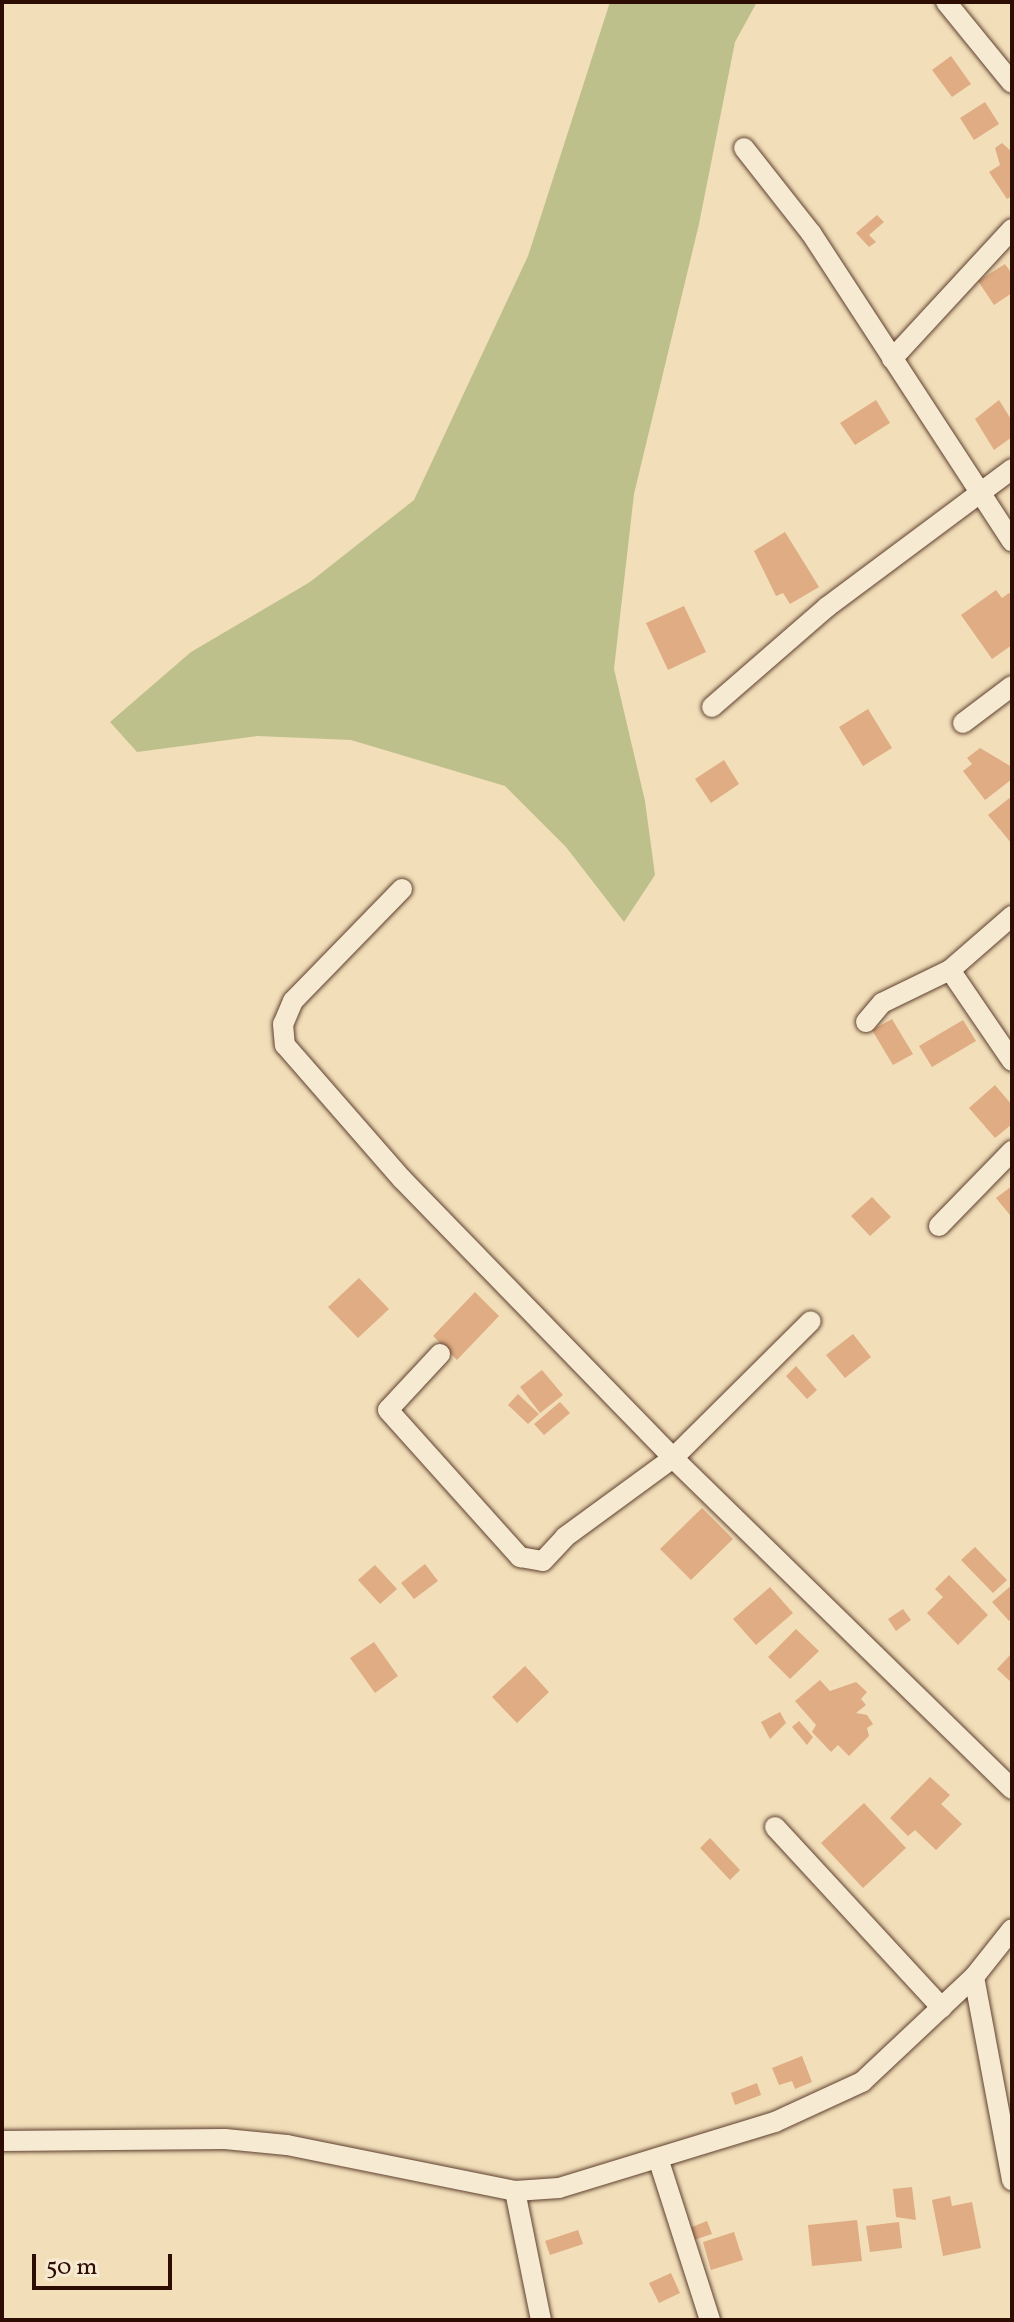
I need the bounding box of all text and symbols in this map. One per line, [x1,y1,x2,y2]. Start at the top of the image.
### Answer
scale bar [36,2238,176,2288]
text: 50 m [46,2251,98,2285]

